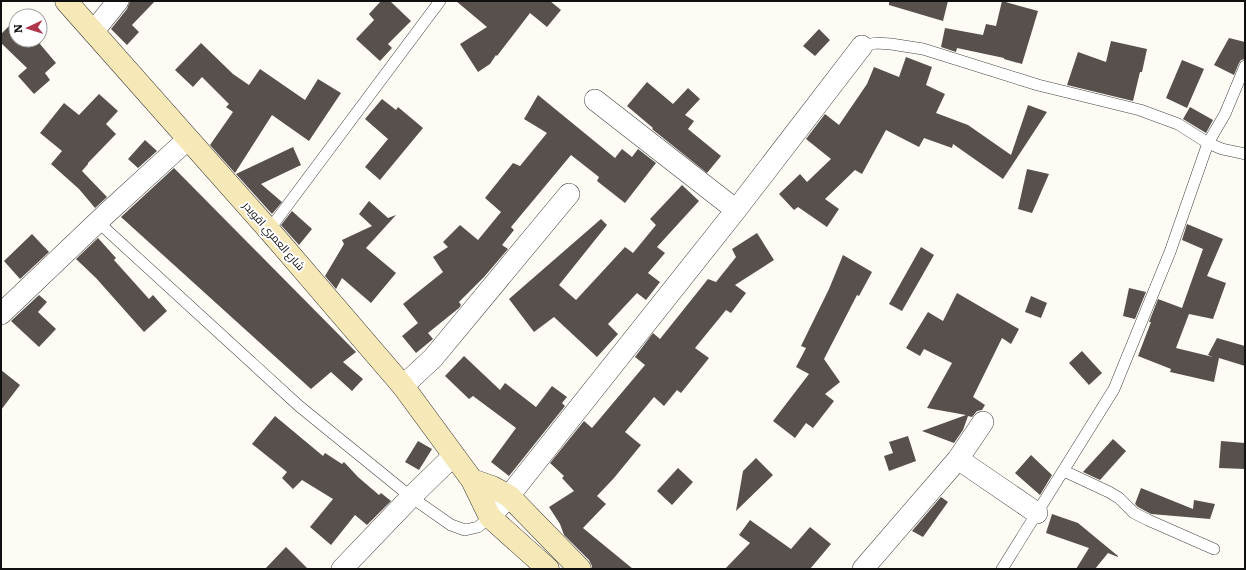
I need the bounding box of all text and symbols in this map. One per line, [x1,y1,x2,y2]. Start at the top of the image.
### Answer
north arrow [8,8,48,48]
text: N [9,24,25,34]
street label: شارع العمري اقويدر [238,197,309,275]

